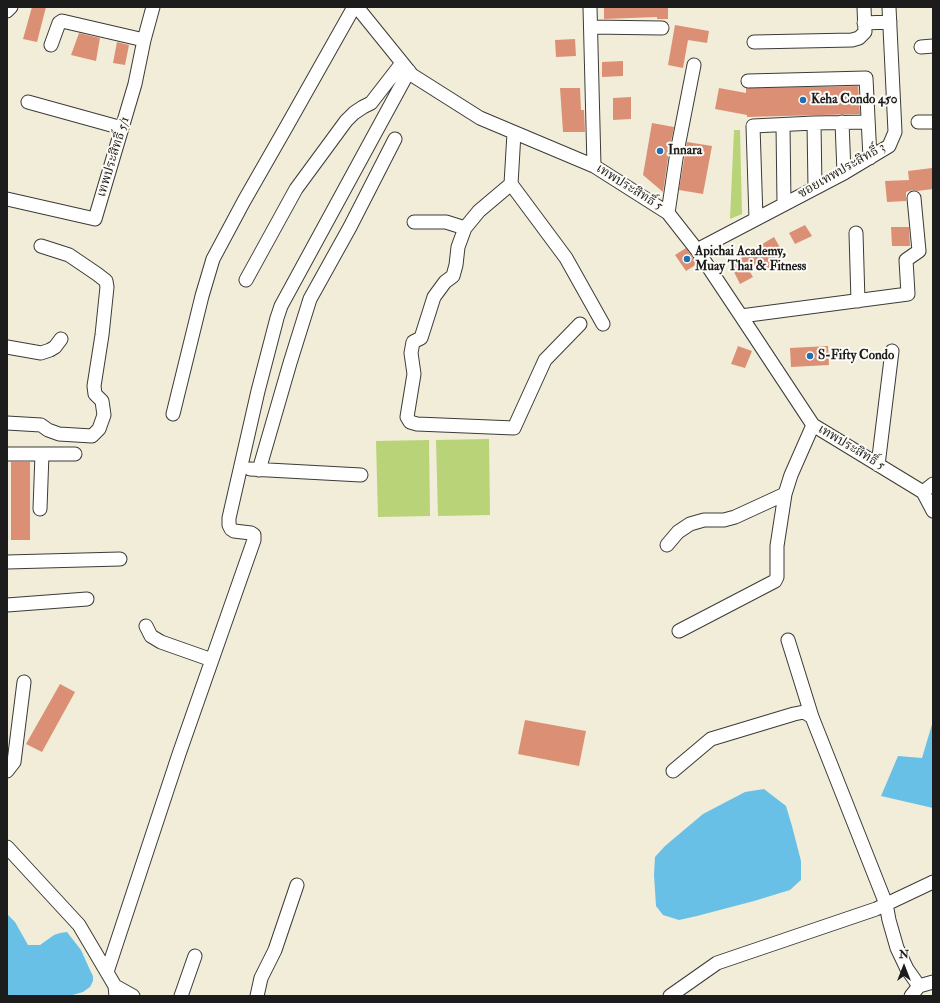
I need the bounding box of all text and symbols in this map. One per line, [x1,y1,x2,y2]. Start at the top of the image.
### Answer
place label: Keha Condo 450 [811,92,897,108]
marker: Keha Condo 450 [798,95,808,105]
street label: เทพประสิทธิ์ 5/1 [94,115,134,199]
street label: ซอยเทพประสิทธิ์ 3 [796,140,888,202]
place label: Innara [668,143,702,159]
marker: Innara [655,146,665,156]
street label: เทพประสิทธิ์ 5 [593,161,665,215]
place label: Apichai Academy, Muay Thai & Fitness [695,244,806,275]
marker: Apichai Academy, Muay Thai & Fitness [682,254,692,264]
place label: S-Fifty Condo [818,348,894,364]
marker: S-Fifty Condo [805,351,815,361]
street label: เทพประสิทธิ์ 5 [815,422,887,474]
north arrow [884,947,924,987]
text: N [899,948,909,961]

